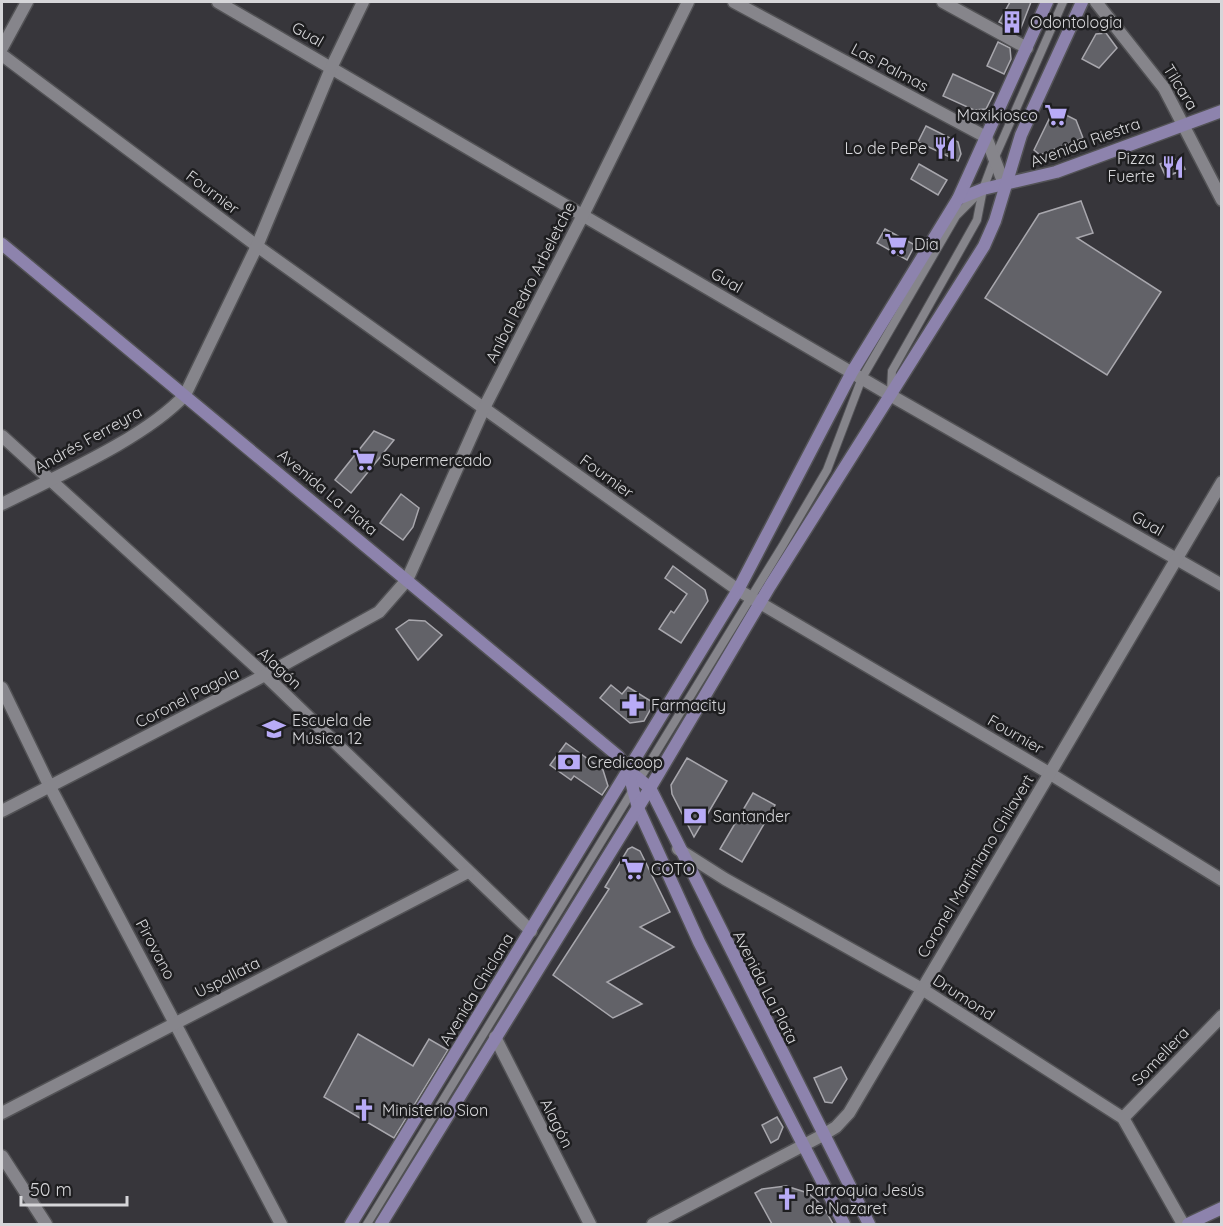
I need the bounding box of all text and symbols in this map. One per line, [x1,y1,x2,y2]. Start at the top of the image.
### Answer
building icon: Odontologia [999,9,1025,35]
place label: Odontologia [1030,12,1122,32]
street label: Gual [288,17,328,51]
street label: Las Palmas [848,38,932,96]
street label: Tilcara [1159,60,1203,114]
supermarket icon: Maxikiosco [1043,102,1069,128]
place label: Maxikiosco [957,105,1038,125]
street label: Avenida Riestra [1027,113,1143,171]
restaurant icon: Lo de PePe [932,135,958,161]
place label: Lo de PePe [845,138,927,158]
place label: Pizza Fuerte [1107,148,1155,186]
restaurant icon: Pizza Fuerte [1160,154,1186,180]
street label: Fournier [182,165,244,219]
street label: Aníbal Pedro Arbeletche [481,198,579,366]
supermarket icon: Dia [883,231,909,257]
place label: Dia [914,234,939,254]
street label: Gual [707,263,747,297]
street label: Andrés Ferreyra [31,401,145,477]
street label: Avenida La Plata [274,444,382,540]
supermarket icon: Supermercado [351,447,377,473]
place label: Supermercado [382,450,492,470]
street label: Fournier [576,450,638,502]
street label: Gual [1128,506,1168,540]
street label: Alagón [254,643,306,693]
street label: Coronel Pagola [132,662,242,732]
pharmacy icon: Farmacity [620,692,646,718]
place label: Farmacity [651,695,726,715]
place label: Escuela de Música 12 [292,710,372,748]
street label: Fournier [984,710,1048,758]
school or university icon: Escuela de Música 12 [261,716,287,742]
bank icon: Credicoop [556,749,582,775]
place label: Credicoop [587,752,663,772]
street label: Coronel Martiniano Chilavert [912,771,1038,961]
bank icon: Santander [682,803,708,829]
place label: Santander [713,806,790,826]
supermarket icon: COTO [620,856,646,882]
place label: COTO [651,859,695,879]
street label: Pirovano [132,915,180,983]
street label: Avenida La Plata [729,927,803,1047]
street label: Avenida Chiclana [435,929,517,1049]
street label: Uspallata [191,952,263,1002]
street label: Drumond [929,970,999,1024]
street label: Somellera [1127,1022,1193,1090]
street label: Alagón [536,1095,578,1151]
church icon: Ministerio Sion [351,1097,377,1123]
place label: Ministerio Sion [382,1100,488,1120]
scale bar [21,1169,128,1207]
text: 50 m [30,1178,72,1201]
place label: Parroquia Jesús de Nazaret [805,1180,924,1218]
church icon: Parroquia Jesús de Nazaret [774,1186,800,1212]

